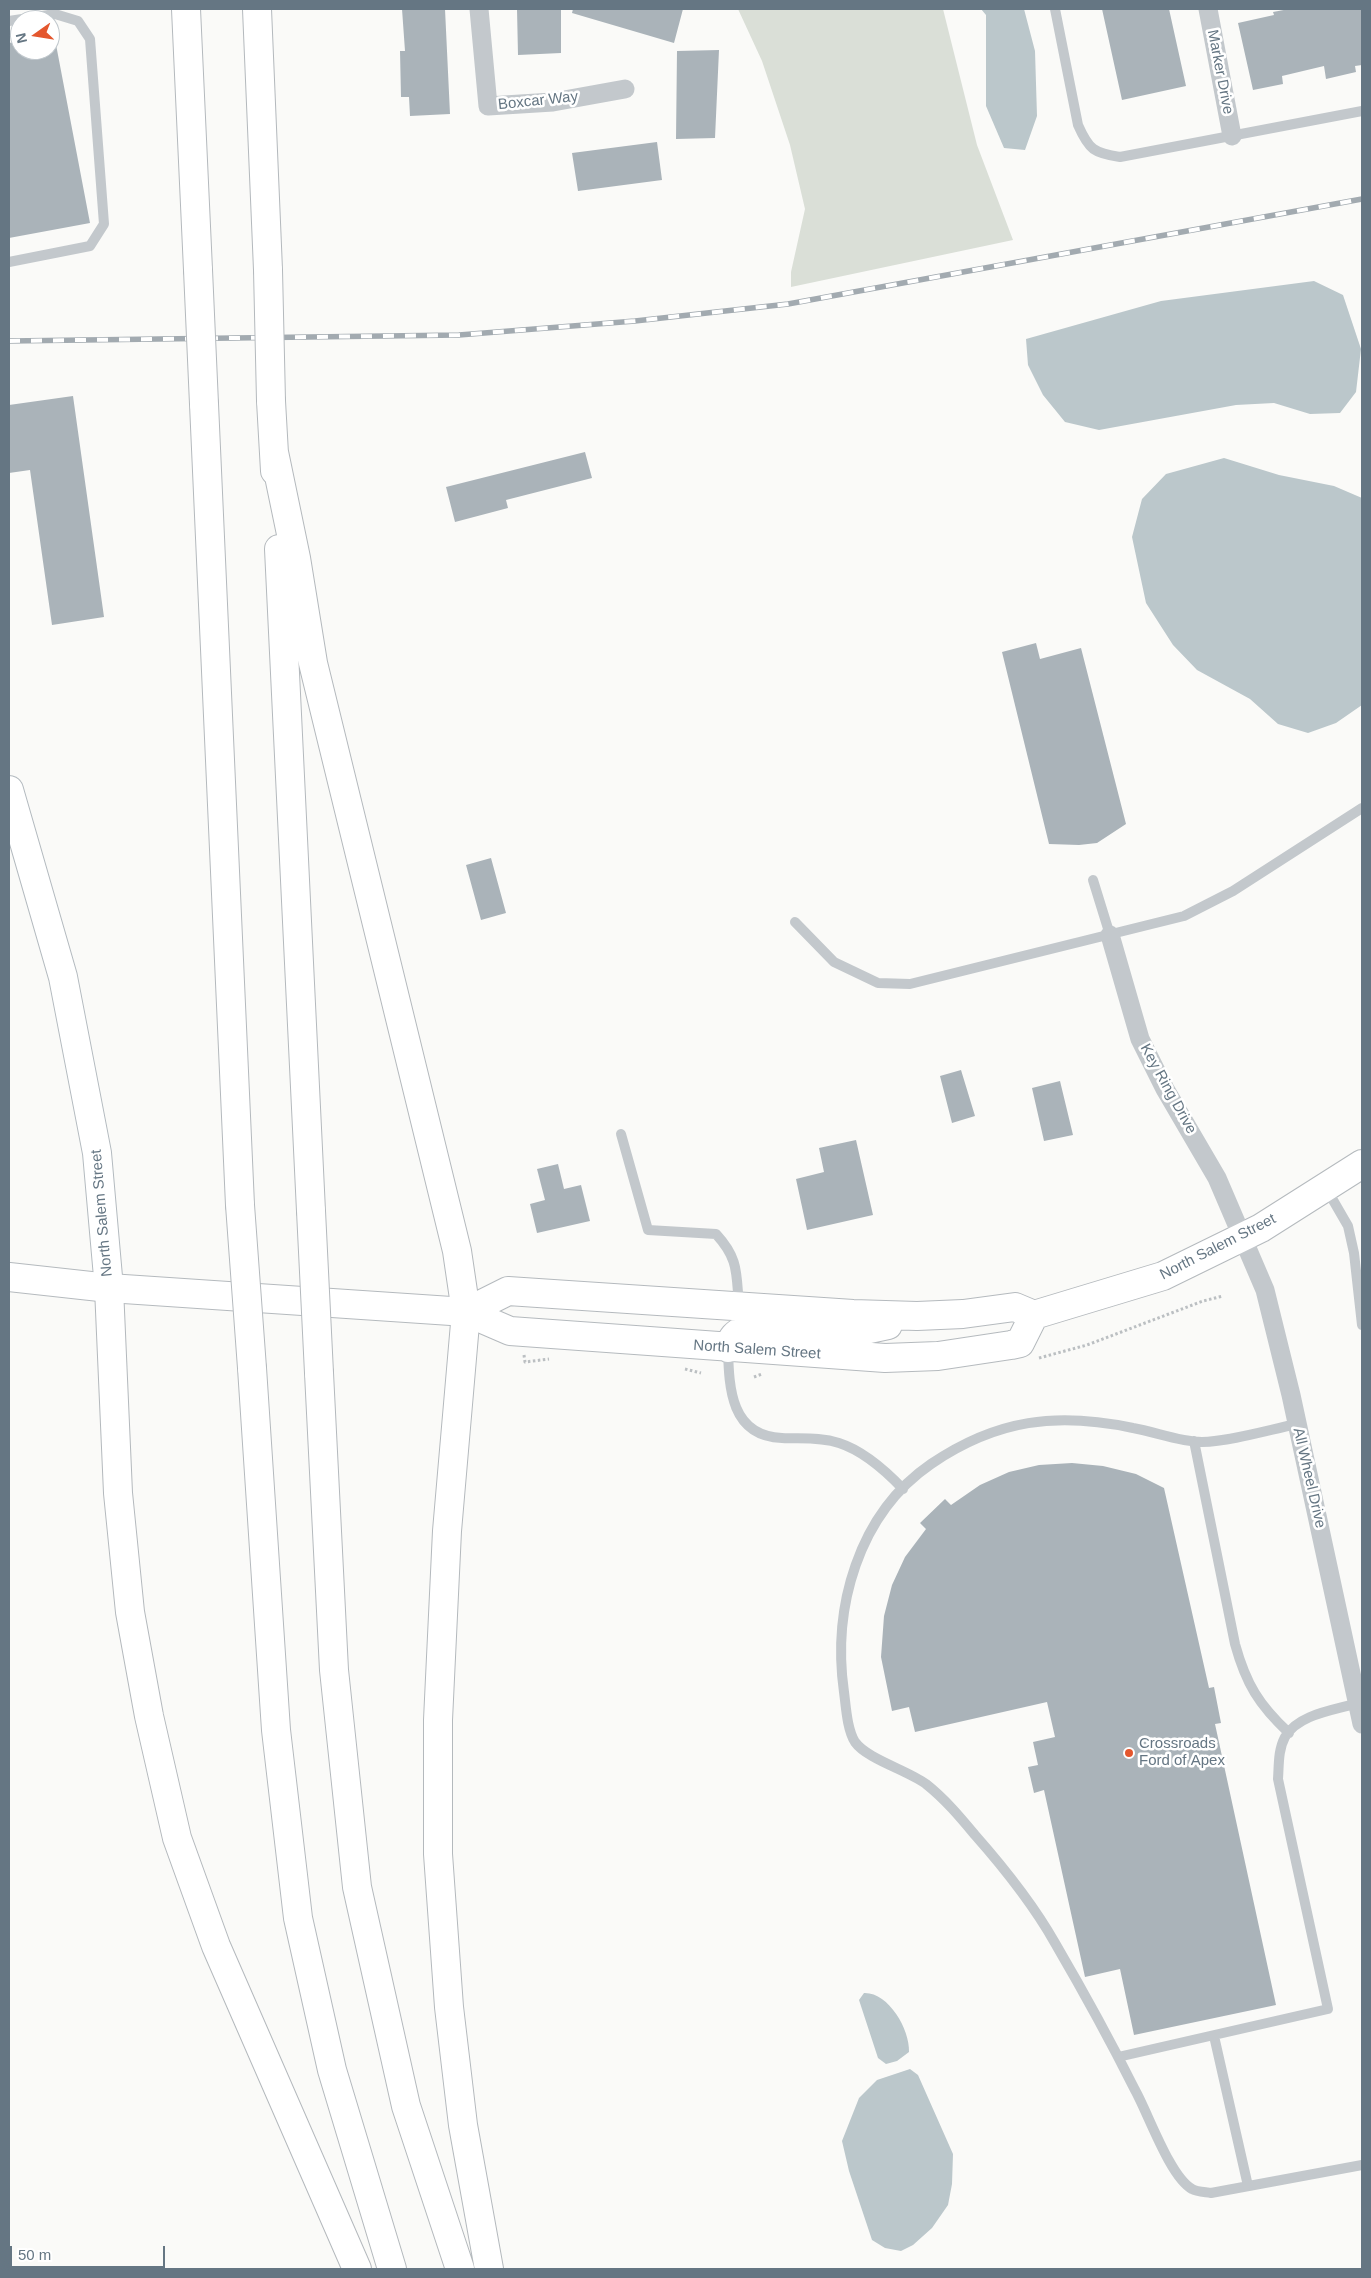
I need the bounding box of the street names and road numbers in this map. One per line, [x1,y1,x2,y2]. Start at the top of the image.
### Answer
street label: Marker Drive [1203,28,1237,116]
street label: Boxcar Way [497,88,579,114]
street label: Key Ring Drive [1136,1041,1200,1137]
street label: North Salem Street [87,1149,117,1277]
street label: North Salem Street [1157,1210,1279,1284]
street label: North Salem Street [693,1337,821,1363]
street label: All Wheel Drive [1289,1426,1329,1530]

